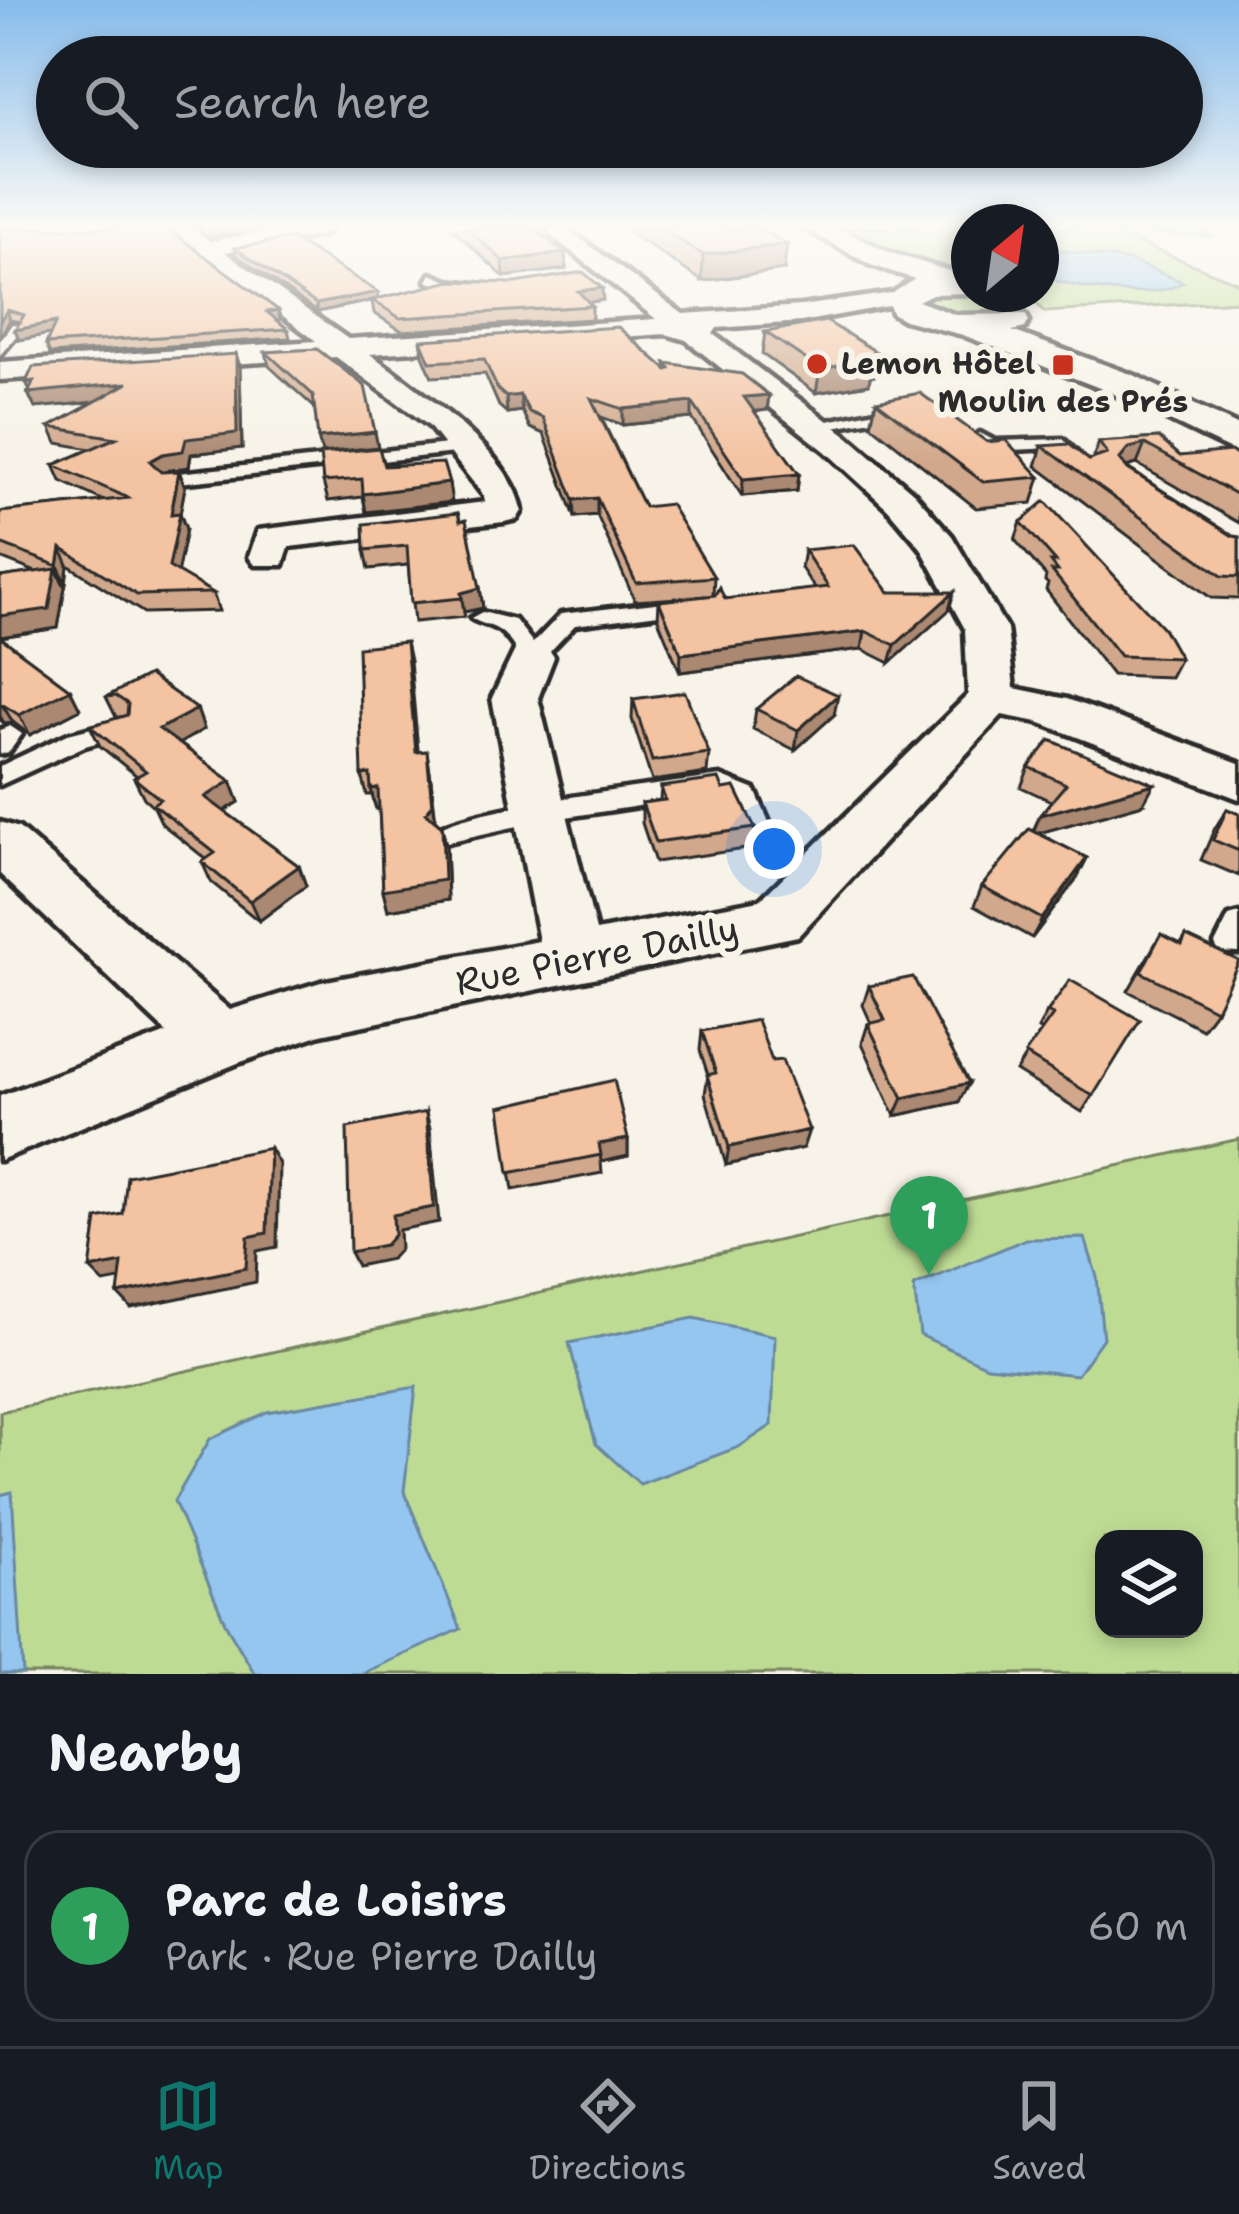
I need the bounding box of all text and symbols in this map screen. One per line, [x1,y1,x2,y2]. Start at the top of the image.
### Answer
search box [36,36,1203,168]
icon: search [78,69,144,135]
text: Search here [174,72,431,132]
north arrow [951,204,1059,312]
place label: Lemon Hôtel [841,343,1036,384]
marker: Lemon Hôtel [804,351,830,377]
marker: Moulin des Prés [1050,352,1076,378]
place label: Moulin des Prés [938,381,1188,422]
your location [744,819,804,879]
street label: Rue Pierre Dailly [451,904,743,1007]
pin: 1 [890,1176,968,1275]
map controls [1095,1530,1203,1638]
button: layers [1095,1530,1203,1638]
text: Nearby [48,1718,243,1786]
text: Parc de Loisirs [165,1870,507,1930]
text: 1 [81,1900,99,1952]
text: 60 m [1088,1900,1188,1952]
text: Park · Rue Pierre Dailly [165,1930,598,1982]
tab: Map [153,2073,224,2190]
tab: Directions [529,2073,687,2190]
tab: Saved [992,2073,1086,2190]

